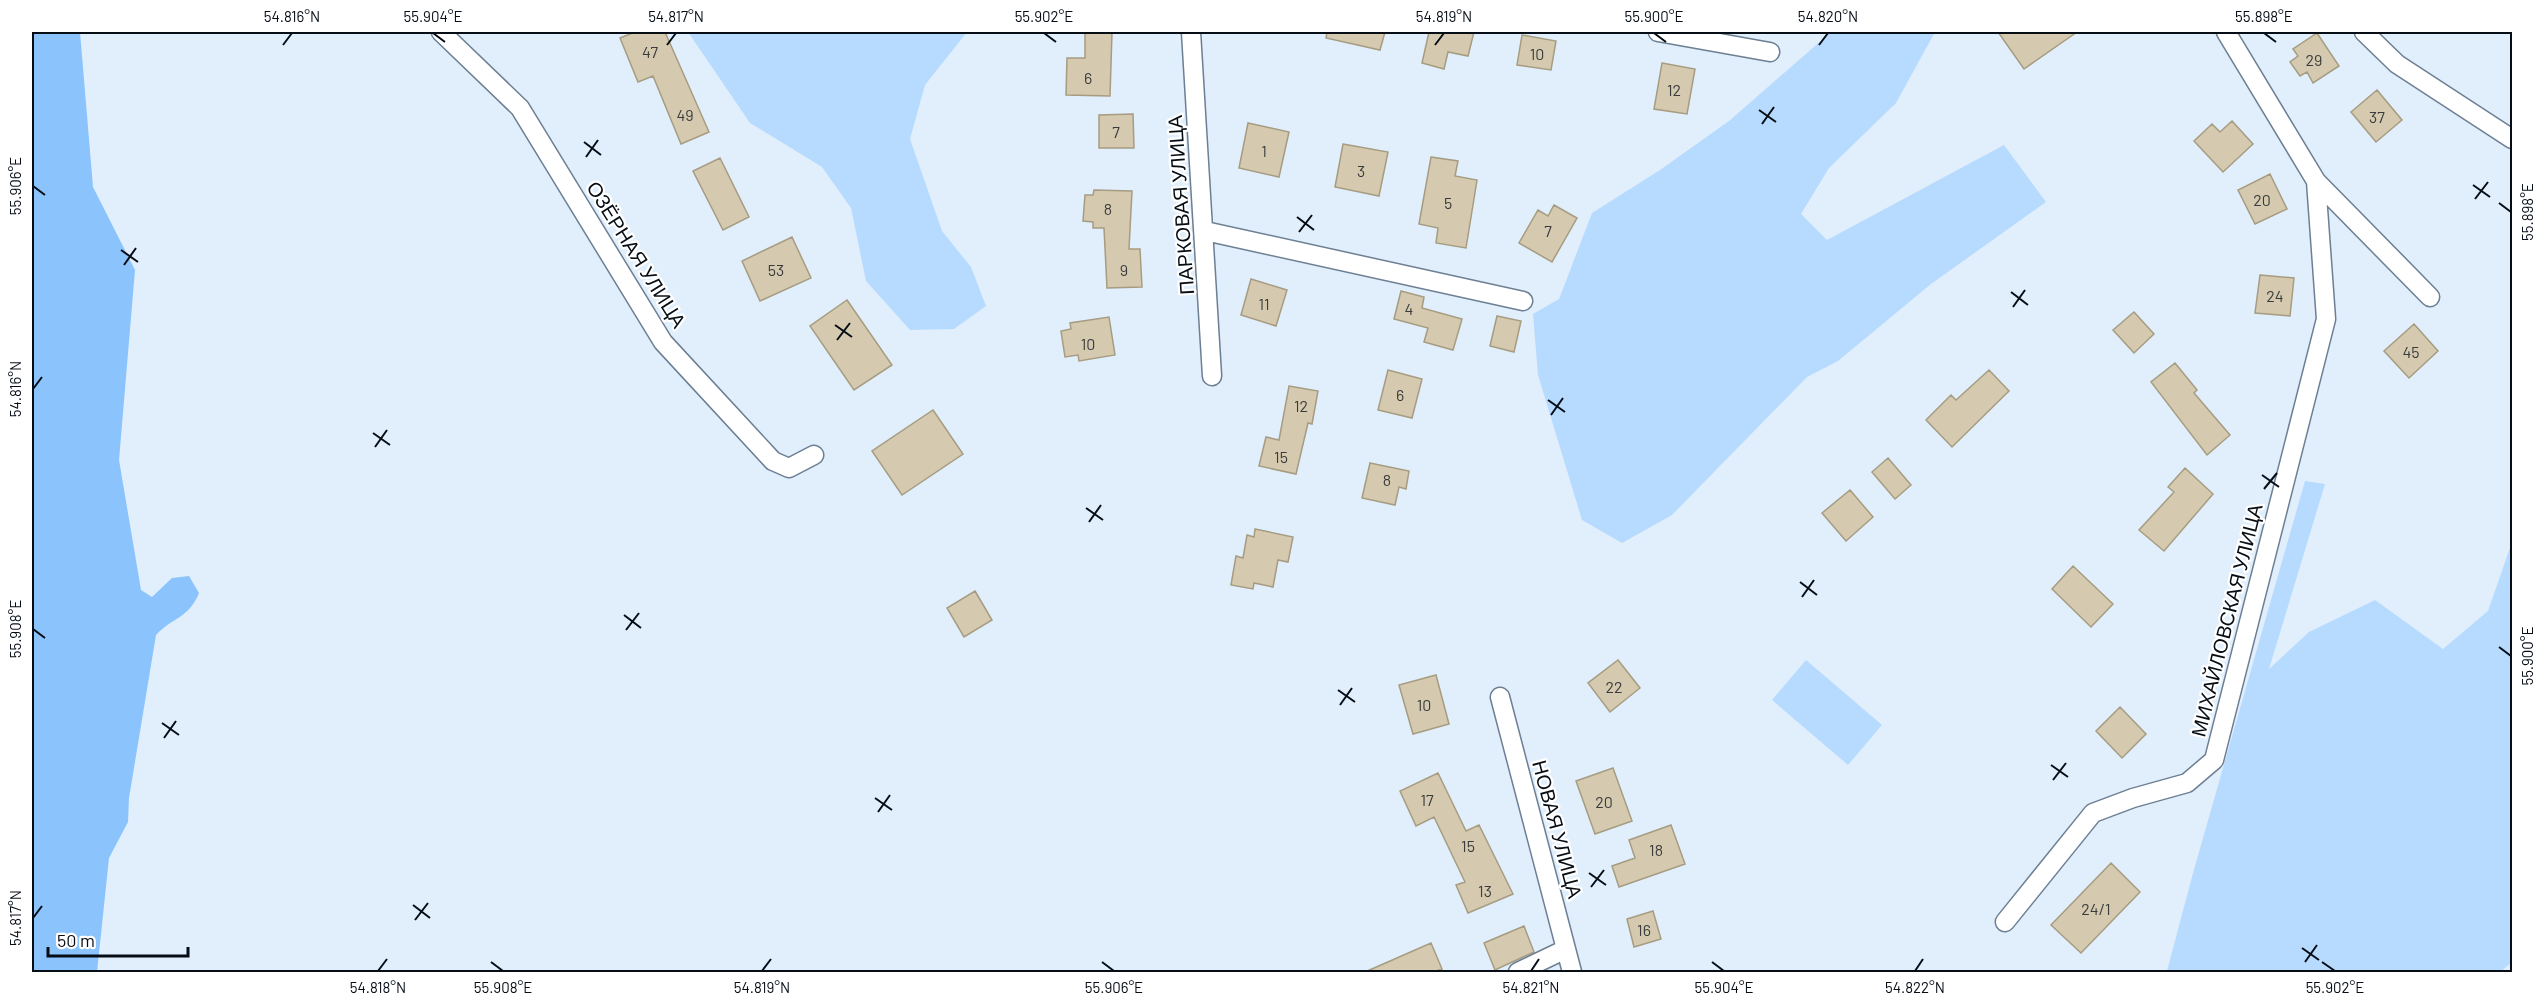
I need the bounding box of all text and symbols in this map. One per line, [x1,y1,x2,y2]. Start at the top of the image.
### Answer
text: 54.816°N [264,7,320,25]
text: 55.904°E [404,7,462,25]
text: 54.817°N [648,7,704,25]
text: 55.902°E [1015,7,1073,25]
text: 54.819°N [1416,7,1472,25]
text: 55.900°E [1624,7,1684,25]
text: 54.820°N [1798,7,1858,25]
text: 55.898°E [2235,7,2293,25]
house number: 47 [642,42,658,61]
house number: 10 [1530,44,1544,63]
house number: 29 [2306,50,2322,69]
house number: 6 [1084,68,1092,87]
house number: 12 [1667,80,1681,99]
house number: 49 [676,105,694,124]
house number: 37 [2369,107,2385,126]
street label: ПАРКОВАЯ УЛИЦА [1162,114,1198,296]
house number: 7 [1112,122,1120,141]
house number: 1 [1261,141,1267,160]
text: 55.906°E [6,157,24,215]
house number: 3 [1357,161,1365,180]
street label: ОЗЁРНАЯ УЛИЦА [582,176,692,332]
text: 55.898°E [2518,183,2536,241]
house number: 20 [2253,190,2271,209]
house number: 5 [1444,193,1452,212]
house number: 8 [1104,199,1112,218]
house number: 7 [1544,221,1552,240]
house number: 53 [768,260,784,279]
house number: 9 [1120,260,1128,279]
house number: 24 [2266,286,2284,305]
house number: 11 [1258,294,1270,313]
house number: 4 [1405,299,1413,318]
house number: 10 [1081,334,1095,353]
house number: 45 [2402,342,2420,361]
text: 54.816°N [6,361,24,417]
house number: 6 [1396,385,1404,404]
house number: 12 [1294,396,1308,415]
house number: 15 [1274,447,1288,466]
house number: 8 [1383,470,1391,489]
street label: МИХАЙЛОВСКАЯ УЛИЦА [2185,501,2267,739]
text: 55.908°E [6,600,24,658]
text: 55.900°E [2518,626,2536,686]
house number: 22 [1605,677,1623,696]
house number: 10 [1417,695,1431,714]
street label: НОВАЯ УЛИЦА [1528,757,1588,901]
house number: 17 [1420,790,1434,809]
house number: 20 [1595,792,1613,811]
house number: 15 [1461,836,1475,855]
house number: 18 [1649,840,1663,859]
house number: 13 [1478,881,1492,900]
text: 54.817°N [6,890,24,946]
house number: 24/1 [2081,899,2111,918]
scale bar [48,920,188,958]
house number: 16 [1637,920,1651,939]
text: 50 m [57,929,95,951]
text: 54.818°N [350,978,406,996]
text: 55.908°E [474,978,532,996]
text: 54.819°N [734,978,790,996]
text: 55.906°E [1085,978,1143,996]
text: 54.821°N [1503,978,1559,996]
text: 55.904°E [1695,978,1753,996]
text: 54.822°N [1885,978,1945,996]
text: 55.902°E [2306,978,2364,996]

